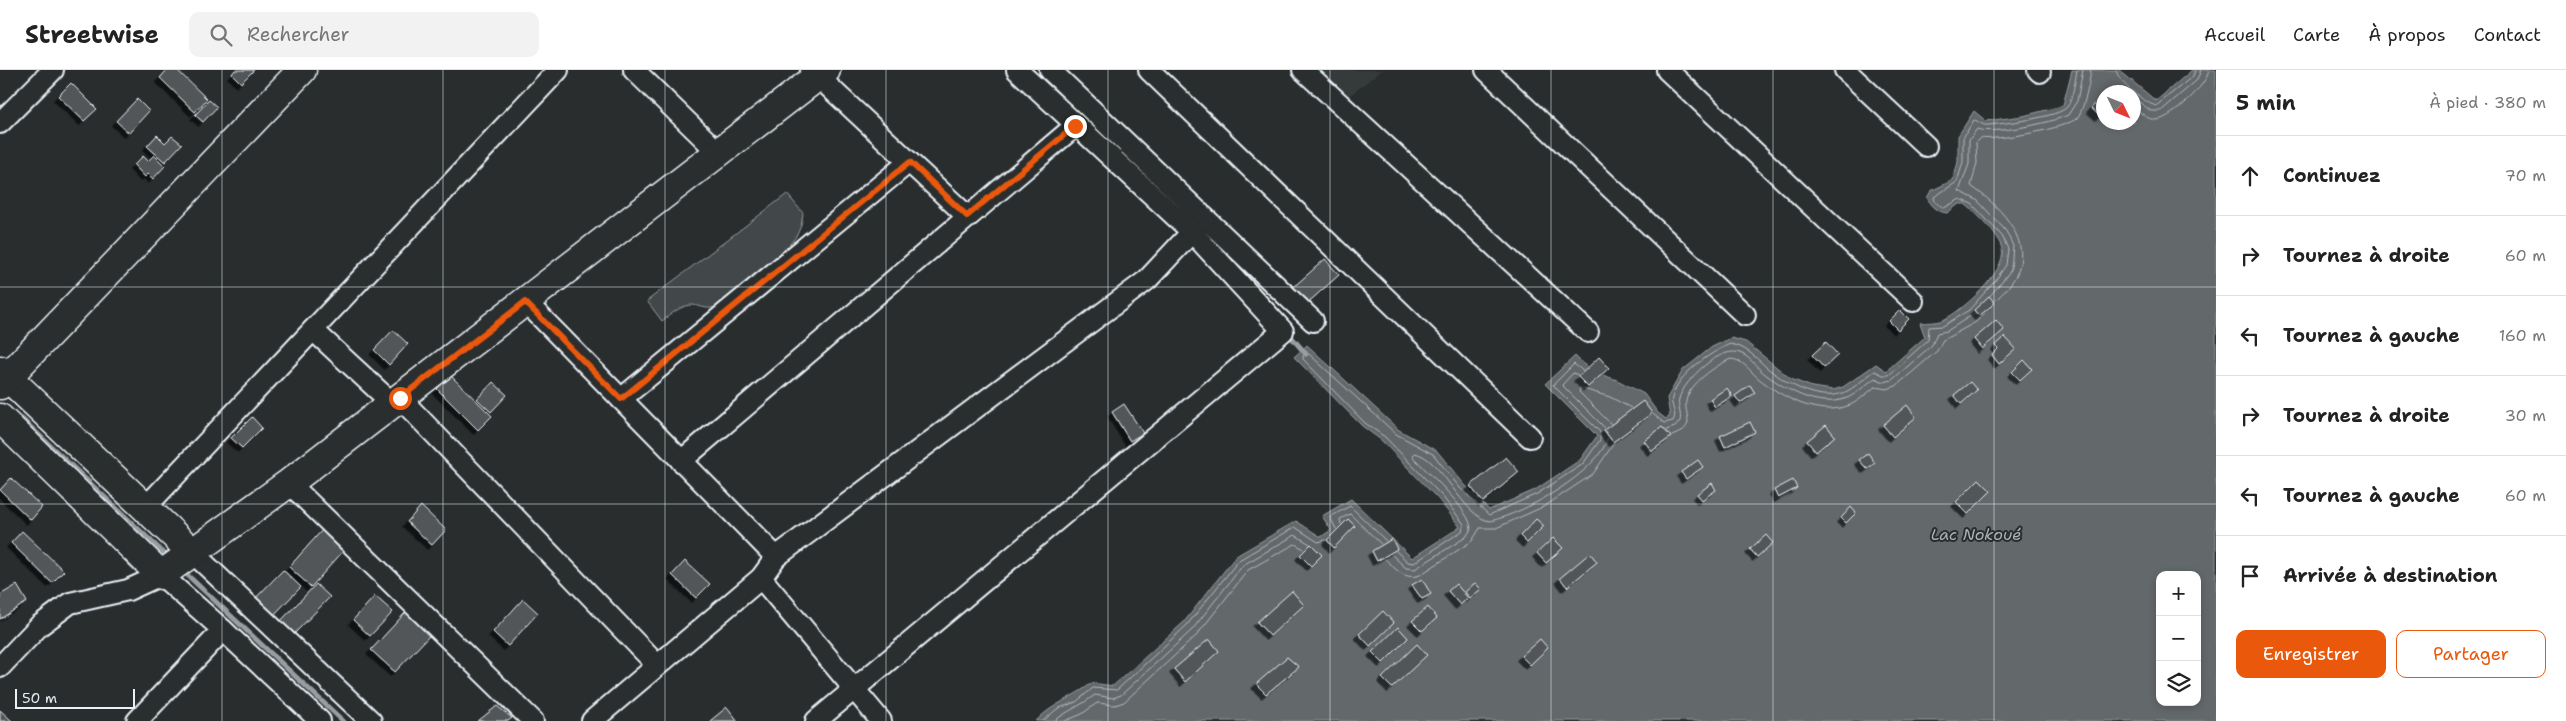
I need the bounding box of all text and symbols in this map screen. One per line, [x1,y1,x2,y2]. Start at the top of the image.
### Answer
search box [189,12,539,57]
text: Streetwise [25,19,159,51]
icon: search [207,21,235,49]
text: Rechercher [247,22,350,47]
text: Accueil [2204,23,2265,47]
text: Carte [2293,23,2340,47]
text: À propos [2368,23,2446,47]
text: Contact [2474,23,2541,47]
north arrow [2096,85,2141,130]
text: 5 min [2236,89,2296,117]
text: À pied · 380 m [2429,92,2546,113]
route end [1064,115,1087,138]
icon: ahead [2236,162,2264,190]
text: Continuez [2283,163,2381,188]
text: 70 m [2505,165,2546,186]
icon: right [2236,242,2264,270]
text: Tournez à droite [2283,243,2450,268]
text: 60 m [2505,245,2546,266]
icon: left [2236,322,2264,350]
text: Tournez à gauche [2283,323,2460,348]
text: 160 m [2499,325,2546,346]
route start [389,387,412,410]
icon: right [2236,402,2264,430]
text: Tournez à droite [2283,403,2450,428]
text: 30 m [2505,405,2546,426]
icon: left [2236,482,2264,510]
text: Tournez à gauche [2283,483,2460,508]
text: 60 m [2505,485,2546,506]
water label: Lac Nokoué [1931,524,2021,545]
icon: arrive [2236,562,2264,590]
text: Arrivée à destination [2283,563,2497,588]
map controls [2156,571,2201,706]
button: + [2156,571,2201,616]
button: − [2156,616,2201,661]
button: Enregistrer [2236,630,2386,678]
button: Partager [2396,630,2546,678]
button: layers [2156,661,2201,706]
scale bar [15,686,135,709]
text: 50 m [22,689,57,707]

